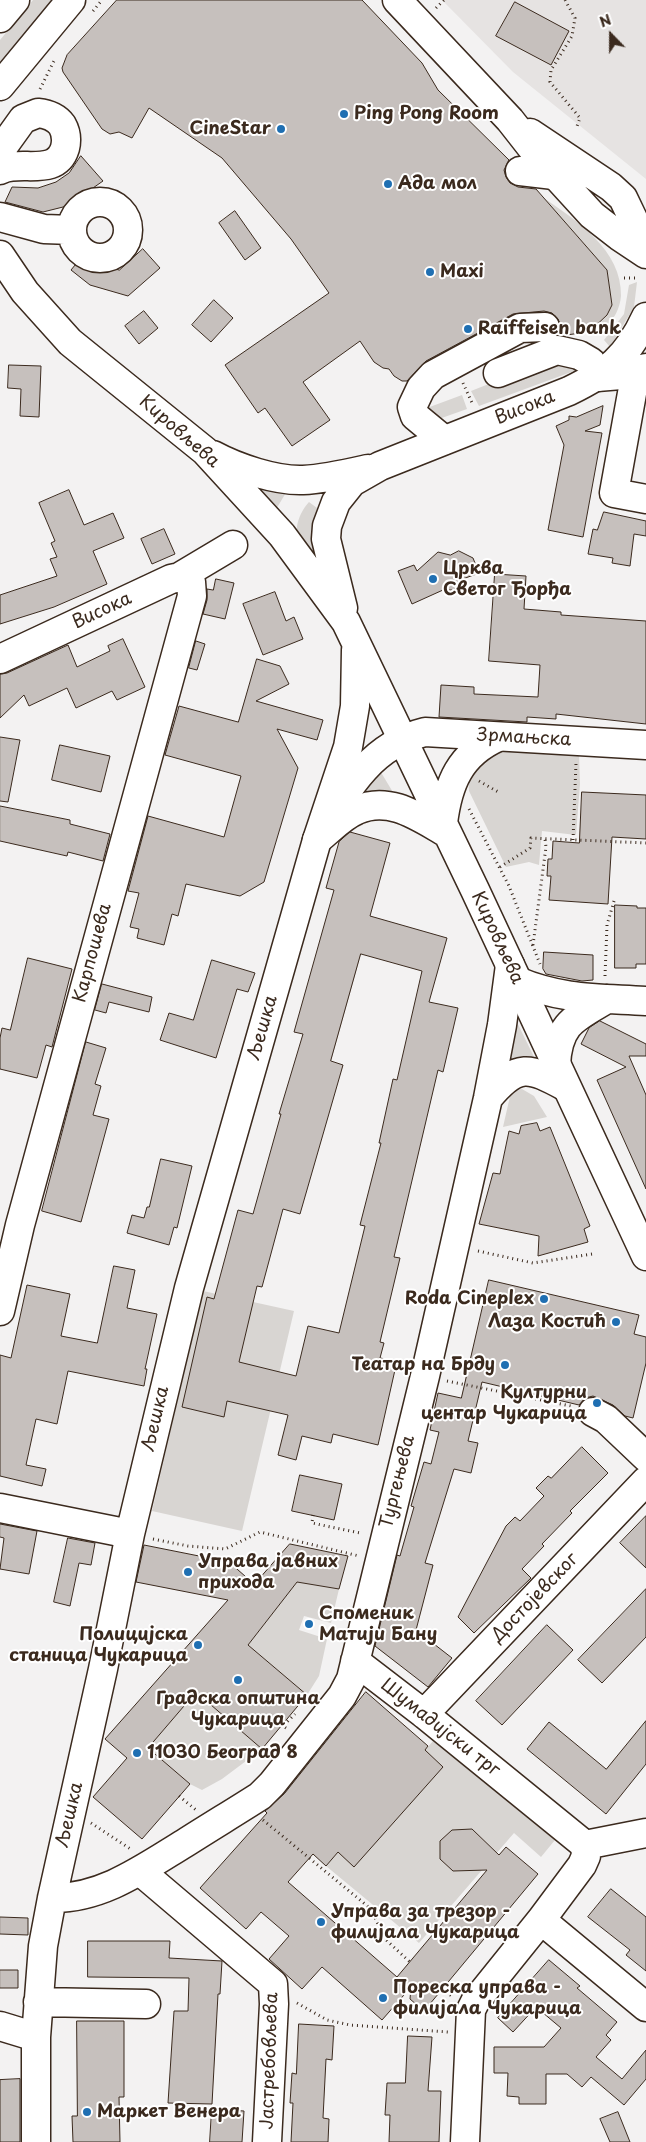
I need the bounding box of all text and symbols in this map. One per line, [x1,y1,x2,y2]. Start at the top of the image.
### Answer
text: N [596,9,614,32]
north arrow [586,10,636,60]
place label: Ping Pong Room [354,103,499,125]
marker: Ping Pong Room [338,108,350,120]
place label: CineStar [190,118,271,140]
marker: CineStar [275,123,287,135]
place label: Ада мол [398,173,477,195]
marker: Ада мол [382,178,394,190]
place label: Maxi [440,261,484,283]
marker: Maxi [424,266,436,278]
place label: Raiffeisen bank [478,318,621,340]
marker: Raiffeisen bank [462,323,474,335]
street label: Висока [492,386,558,430]
street label: Кировљева [134,391,224,473]
place label: Црква Светог Ђорђа [443,558,571,600]
marker: Црква Светог Ђорђа [427,573,439,585]
street label: Висока [69,588,135,634]
street label: Зрмањска [476,725,572,751]
street label: Кировљева [466,888,528,988]
street label: Карпошева [69,901,117,1005]
street label: Љешка [243,993,283,1063]
place label: Roda Cineplex [405,1288,534,1310]
marker: Roda Cineplex [538,1293,550,1305]
place label: Лаза Костић [488,1311,606,1333]
marker: Лаза Костић [610,1316,622,1328]
place label: Театар на Брду [351,1354,495,1376]
marker: Театар на Брду [499,1359,511,1371]
place label: Културни центар Чукарица [421,1382,587,1425]
street label: Љешка [138,1384,174,1454]
marker: Културни центар Чукарица [591,1397,603,1409]
street label: Тургењева [376,1433,420,1531]
street label: Достојевског [487,1549,583,1647]
place label: Управа јавних прихода [198,1551,338,1594]
marker: Управа јавних прихода [182,1566,194,1578]
place label: Споменик Матији Бану [319,1603,437,1646]
marker: Споменик Матији Бану [303,1618,315,1630]
place label: Полицијска станица Чукарица [9,1624,188,1666]
marker: Полицијска станица Чукарица [192,1639,204,1651]
marker: Градска општина Чукарица [232,1674,244,1686]
street label: Шумадијски трг [376,1675,504,1781]
place label: Градска општина Чукарица [156,1688,320,1730]
place label: 11030 Београд 8 [147,1742,298,1764]
marker: 11030 Београд 8 [131,1747,143,1759]
street label: Љешка [52,1780,88,1850]
place label: Управа за трезор - филијала Чукарица [331,1901,520,1944]
marker: Управа за трезор - филијала Чукарица [315,1916,327,1928]
place label: Пореска управа - филијала Чукарица [393,1977,582,2020]
street label: Јастребовљева [257,1992,283,2130]
marker: Пореска управа - филијала Чукарица [377,1992,389,2004]
place label: Маркет Венера [97,2101,241,2123]
marker: Маркет Венера [81,2106,93,2118]

